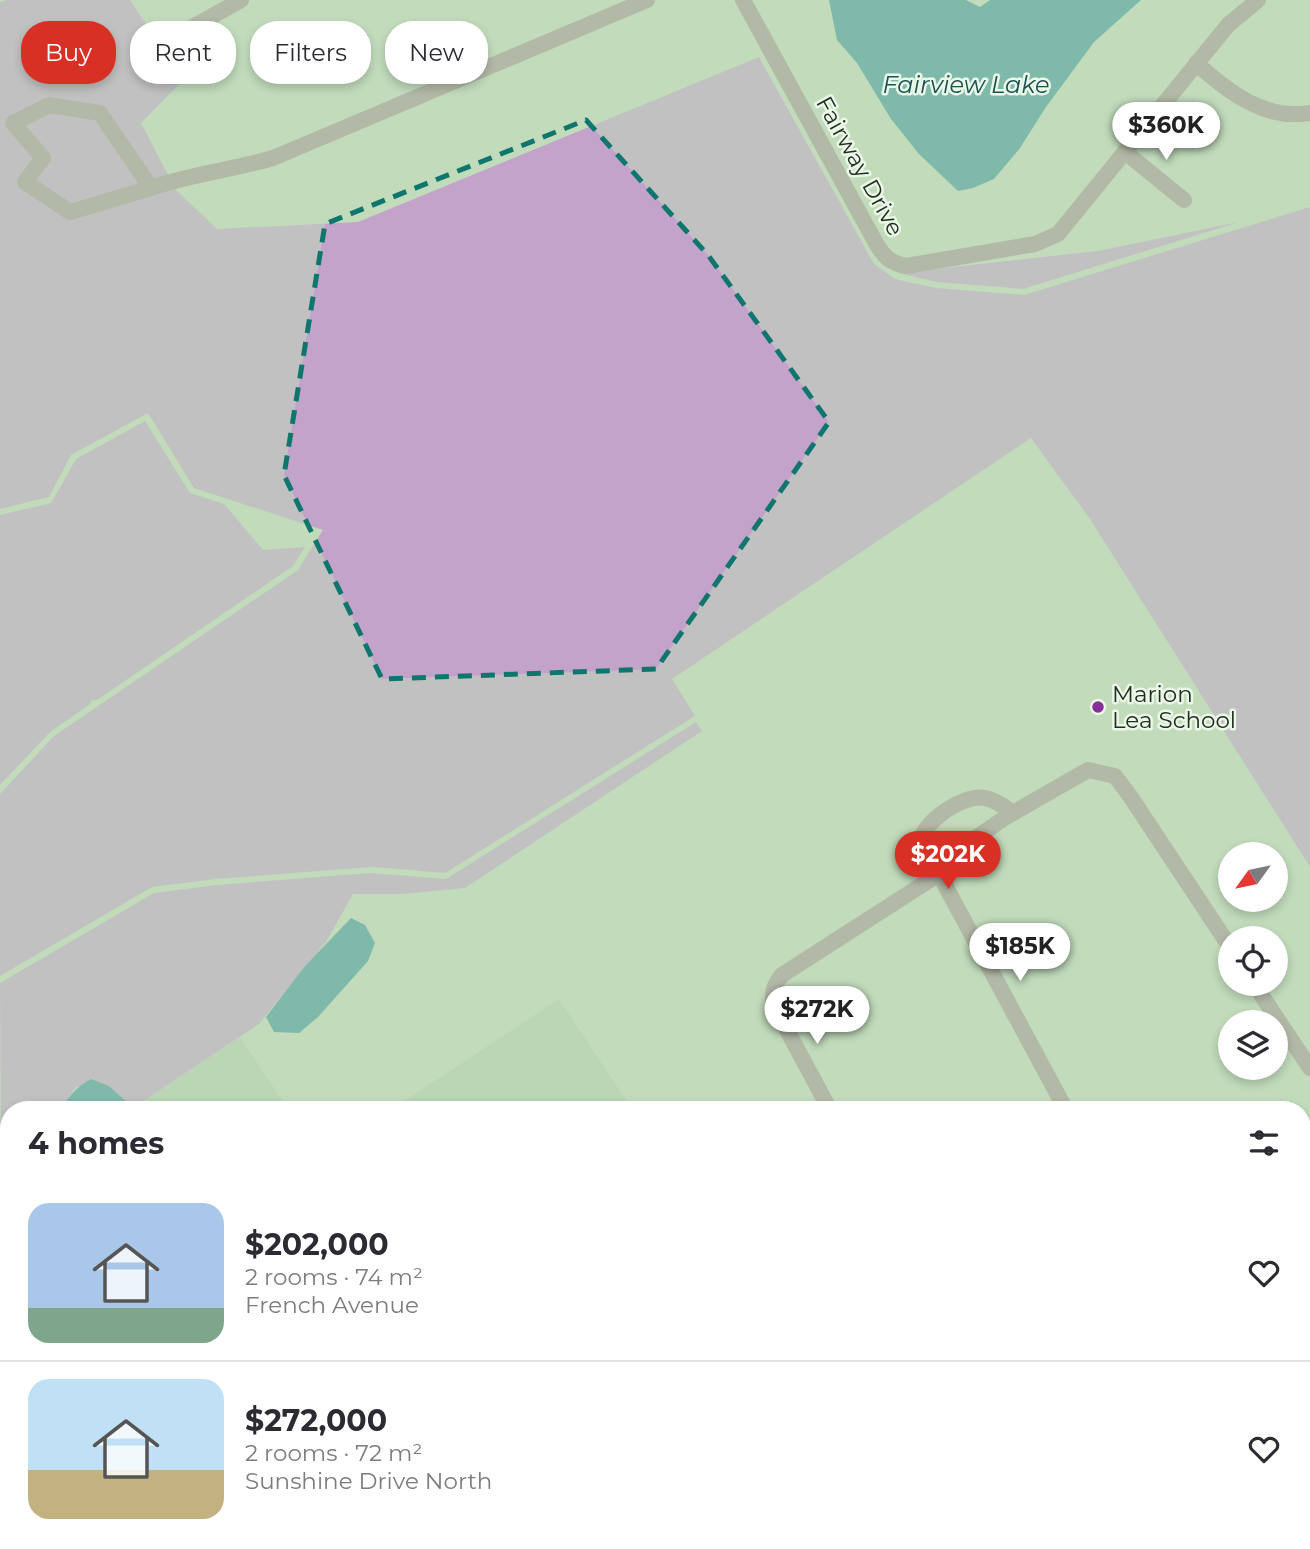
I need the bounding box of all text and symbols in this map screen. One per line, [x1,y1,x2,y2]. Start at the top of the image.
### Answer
chip: Buy [21,21,116,84]
chip: Rent [130,21,236,84]
chip: Filters [250,21,371,84]
chip: New [385,21,488,84]
water label: Fairview Lake [882,70,1050,99]
street label: Fairway Drive [810,91,910,241]
pin: $360K [1117,102,1215,162]
text: $360K [1128,111,1204,139]
place label: Marion Lea School [1112,680,1236,734]
marker: Marion Lea School [1090,699,1106,715]
pin: $202K [899,832,997,891]
text: $202K [911,840,985,868]
north arrow [1218,842,1288,912]
map controls [1218,842,1288,1080]
pin: $185K [971,923,1069,983]
button: locate [1218,926,1288,996]
text: $185K [985,932,1055,960]
pin: $272K [768,986,866,1046]
text: $272K [780,995,854,1023]
button: layers [1218,1010,1288,1080]
icon: filters [1245,1124,1283,1162]
text: 4 homes [28,1125,164,1162]
text: $202,000 [245,1226,389,1263]
icon: home [84,1231,168,1315]
icon: heart [1245,1254,1283,1292]
text: 2 rooms · 74 m² [245,1263,423,1291]
text: French Avenue [245,1291,419,1319]
text: $272,000 [245,1402,387,1439]
icon: home [84,1407,168,1491]
icon: heart [1245,1430,1283,1468]
text: 2 rooms · 72 m² [245,1439,422,1467]
text: Sunshine Drive North [245,1467,492,1495]

